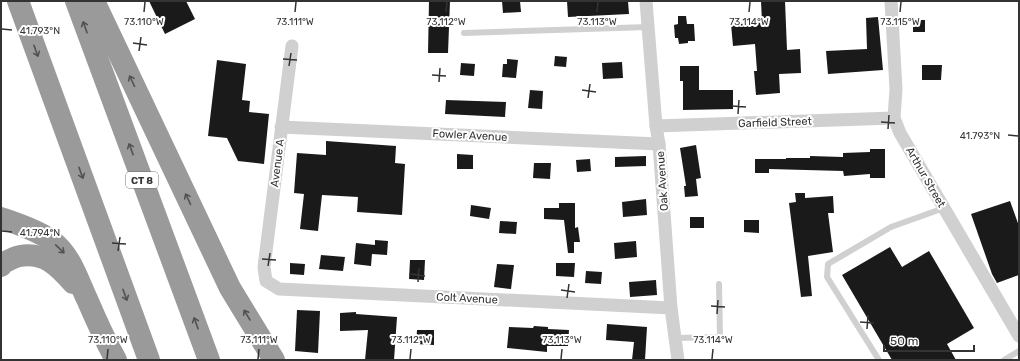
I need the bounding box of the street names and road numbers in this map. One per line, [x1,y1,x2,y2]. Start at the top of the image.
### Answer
street label: Garfield Street [738,115,813,130]
street label: Fowler Avenue [432,127,508,144]
street label: Avenue A [268,138,287,188]
street label: Arthur Street [903,145,948,210]
street label: Oak Avenue [654,151,671,211]
road number: CT 8 [126,172,158,188]
street label: Colt Avenue [436,290,498,307]

